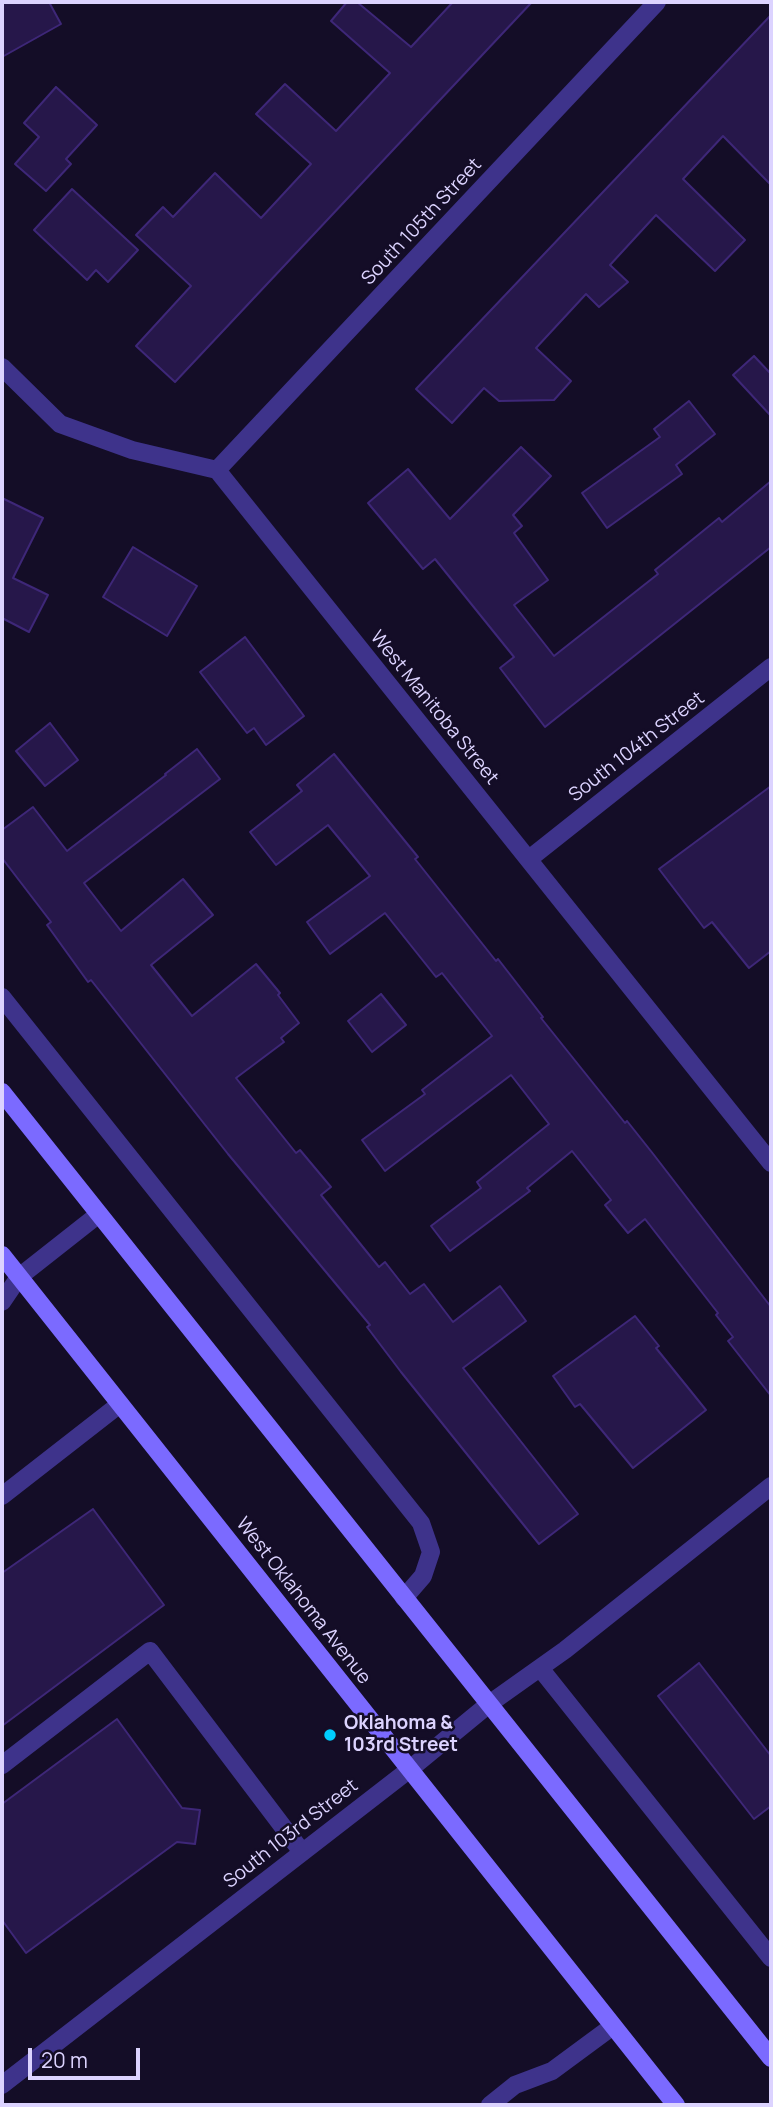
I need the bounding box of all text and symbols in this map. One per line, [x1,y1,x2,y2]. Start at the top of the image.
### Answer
street label: South 105th Street [357,154,487,290]
street label: West Manitoba Street [365,627,503,789]
street label: South 104th Street [565,687,709,807]
street label: West Oklahoma Avenue [231,1513,375,1689]
place label: Oklahoma & 103rd Street [344,1713,458,1757]
marker: Oklahoma & 103rd Street [322,1727,338,1743]
street label: South 103rd Street [219,1775,363,1893]
scale bar [32,2034,144,2078]
text: 20 m [41,2046,88,2074]

